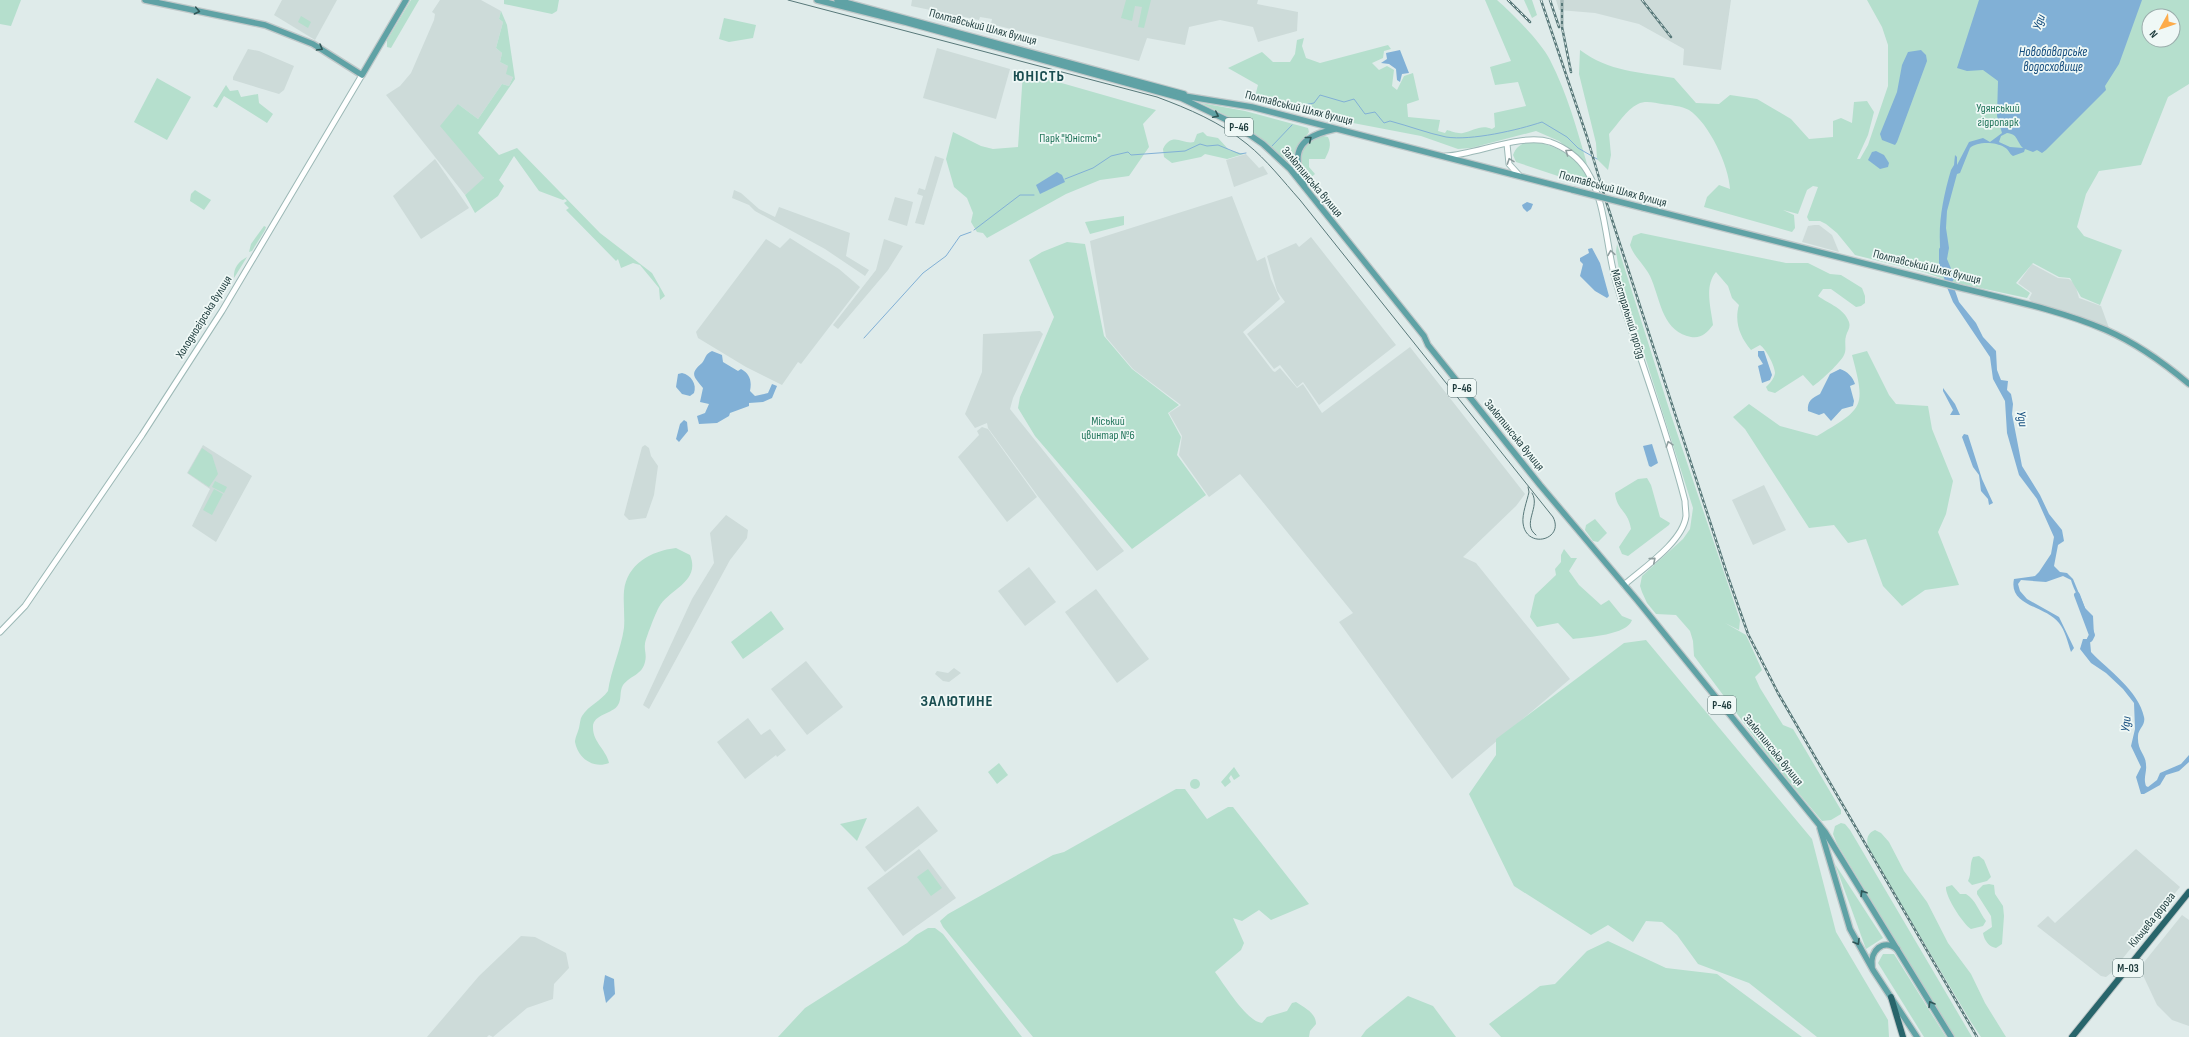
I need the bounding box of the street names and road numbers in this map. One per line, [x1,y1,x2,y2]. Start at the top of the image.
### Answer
street label: Полтавський Шлях вулиця [928,5,1039,49]
street label: Полтавський Шлях вулиця [1243,87,1355,129]
road number: Р-46 [1225,118,1253,136]
street label: Залютинська вулиця [1278,144,1346,221]
street label: Полтавський Шлях вулиця [1558,167,1669,211]
street label: Полтавський Шлях вулиця [1871,246,1983,288]
street label: Магістральний проїзд [1607,267,1649,361]
street label: Холодногірська вулиця [172,273,236,362]
road number: Р-46 [1448,379,1476,397]
street label: Залютинська вулиця [1481,396,1548,474]
road number: Р-46 [1708,696,1736,714]
street label: Залютинська вулиця [1740,711,1807,789]
street label: Кільцева дорога [2125,889,2179,951]
road number: М-03 [2113,959,2143,977]

